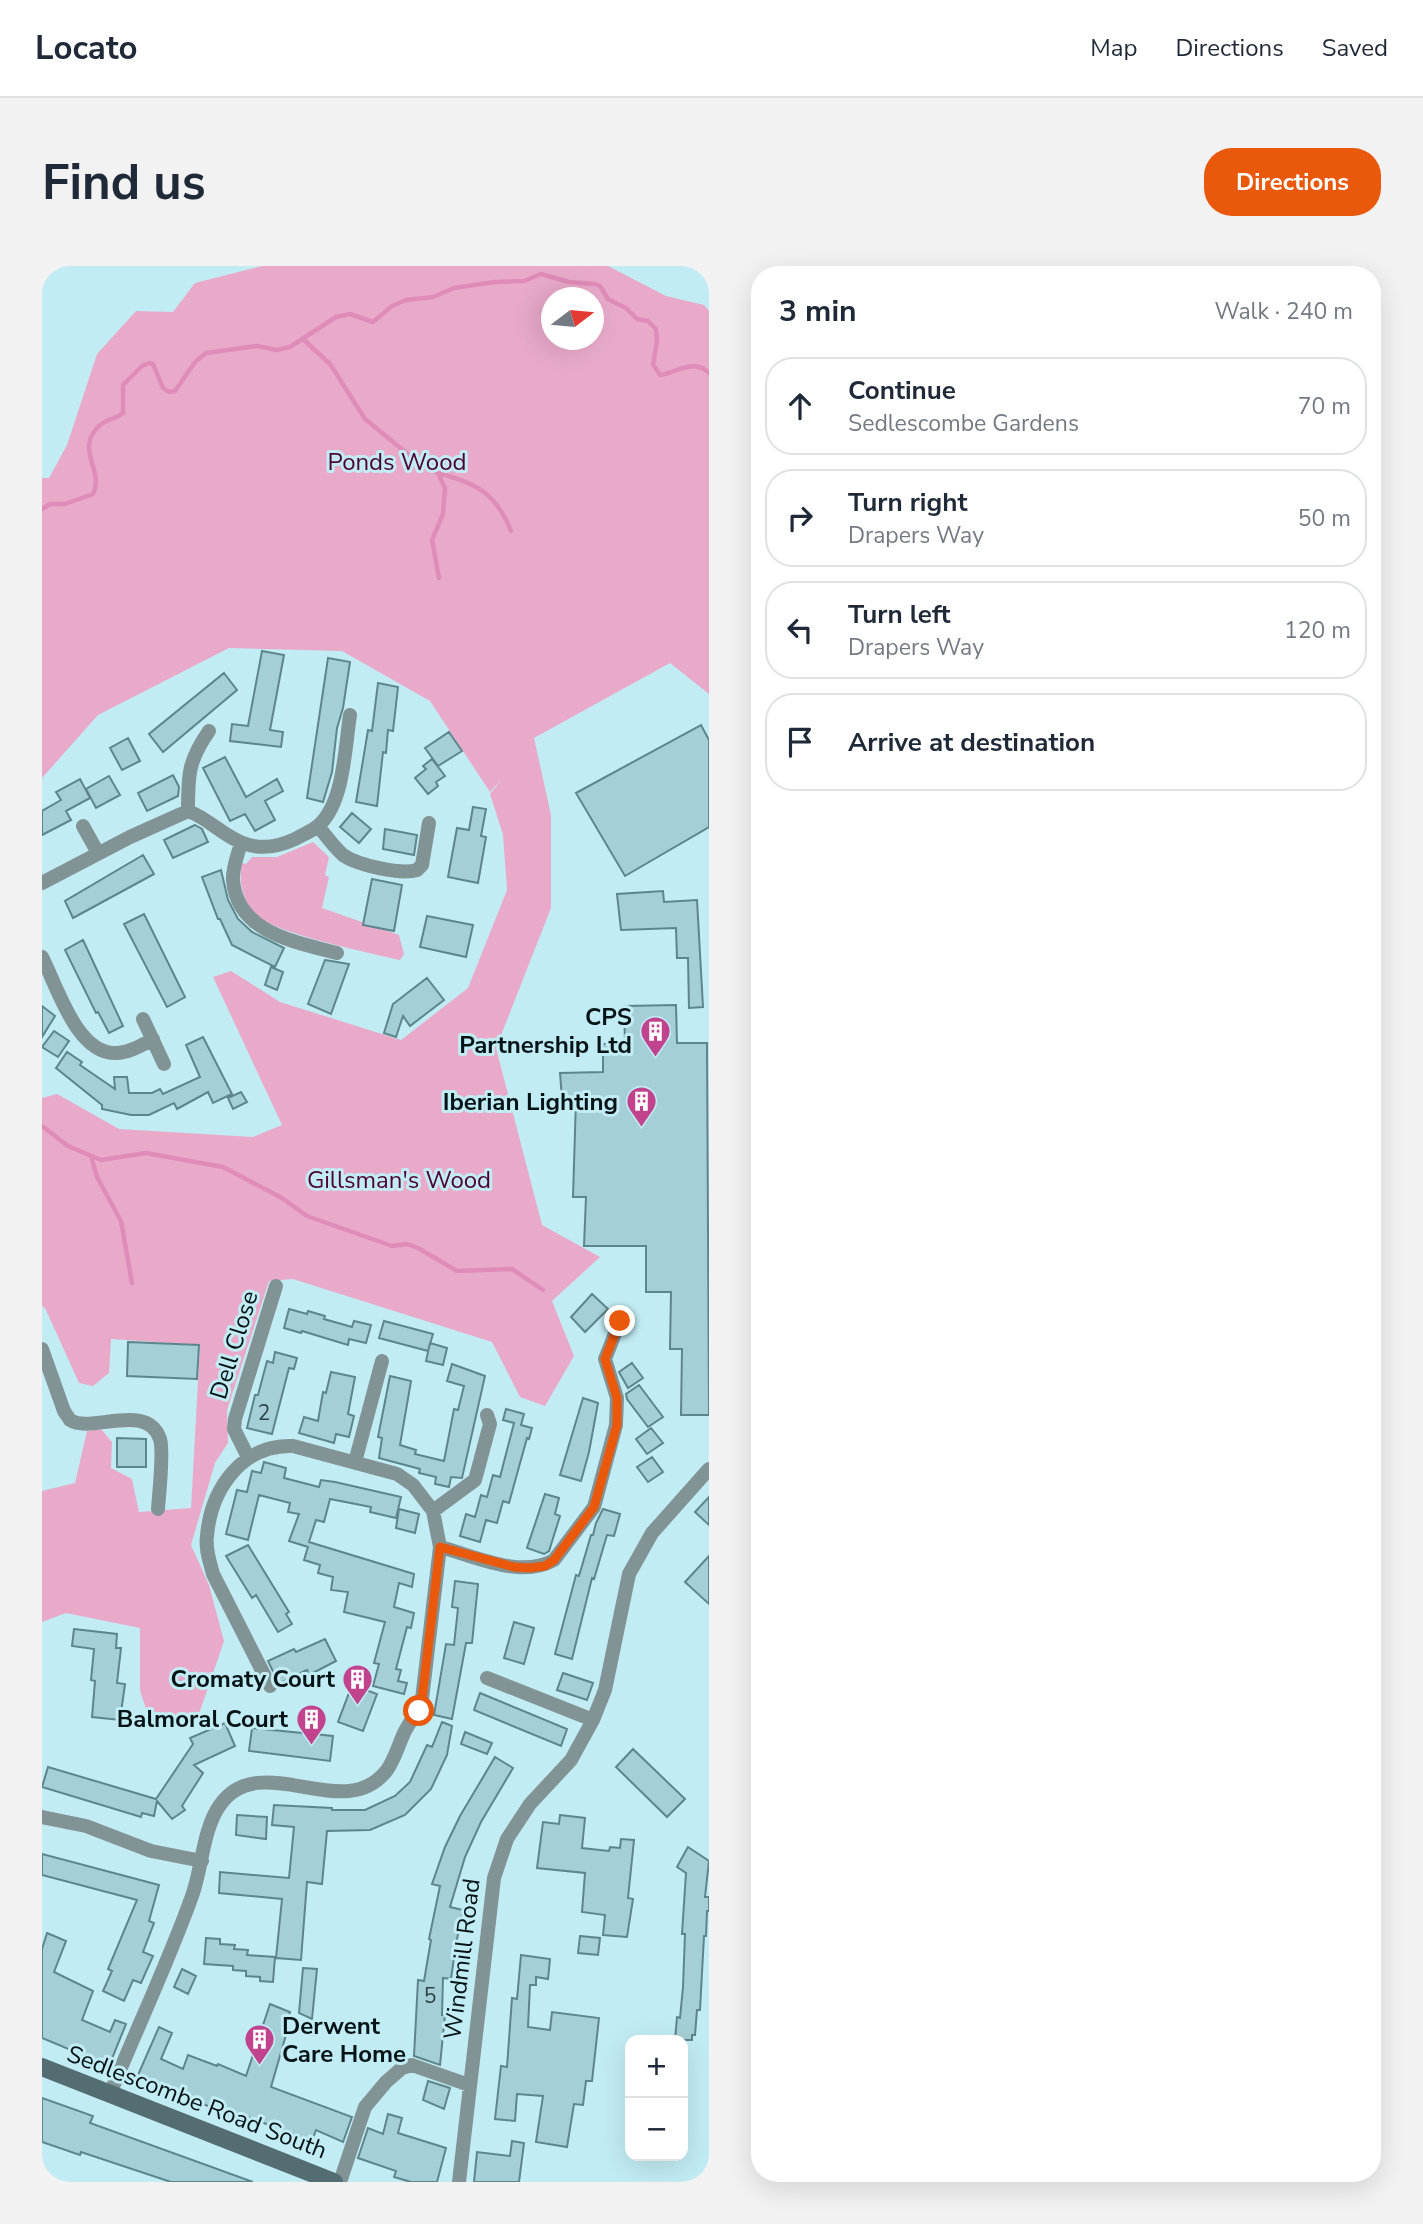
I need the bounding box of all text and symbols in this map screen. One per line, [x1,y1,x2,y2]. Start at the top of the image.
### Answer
text: Locato [35,26,137,71]
text: Map [1090,32,1137,64]
text: Directions [1175,32,1284,64]
text: Saved [1322,32,1388,64]
button: Directions [1204,148,1381,216]
text: Find us [42,149,206,216]
north arrow [541,287,604,350]
text: 3 min [779,291,857,332]
text: Walk · 240 m [1214,296,1353,327]
text: Continue [848,373,956,408]
icon: ahead [781,387,819,425]
text: 70 m [1298,391,1351,422]
text: Sedlescombe Gardens [848,408,1079,439]
park label: Ponds Wood [327,446,467,478]
text: Turn right [848,485,967,520]
icon: right [781,499,819,537]
text: 50 m [1298,503,1351,534]
text: Drapers Way [848,520,984,551]
text: Turn left [848,597,951,632]
icon: left [781,611,819,649]
text: 120 m [1284,615,1351,646]
text: Drapers Way [848,632,984,663]
icon: arrive [781,723,819,761]
text: Arrive at destination [848,725,1095,760]
place label: CPS Partnership Ltd [459,1001,632,1061]
building icon: CPS Partnership Ltd [638,1014,672,1058]
building icon: Iberian Lighting [624,1085,658,1129]
place label: Iberian Lighting [443,1086,618,1118]
park label: Gillsman's Wood [307,1164,491,1196]
street label: Dell Close [202,1287,266,1403]
route end [604,1305,635,1336]
house number: 2 [258,1399,270,1427]
building icon: Cromaty Court [341,1662,375,1706]
place label: Cromaty Court [171,1663,336,1695]
route start [403,1695,434,1726]
building icon: Balmoral Court [294,1702,328,1746]
place label: Balmoral Court [117,1703,289,1735]
street label: Windmill Road [436,1877,488,2041]
house number: 5 [424,1982,436,2010]
place label: Derwent Care Home [282,2010,406,2070]
building icon: Derwent Care Home [242,2023,276,2067]
map controls [625,2035,688,2161]
button: + [625,2035,688,2098]
street label: Sedlescombe Road South [62,2038,332,2166]
button: − [625,2098,688,2161]

